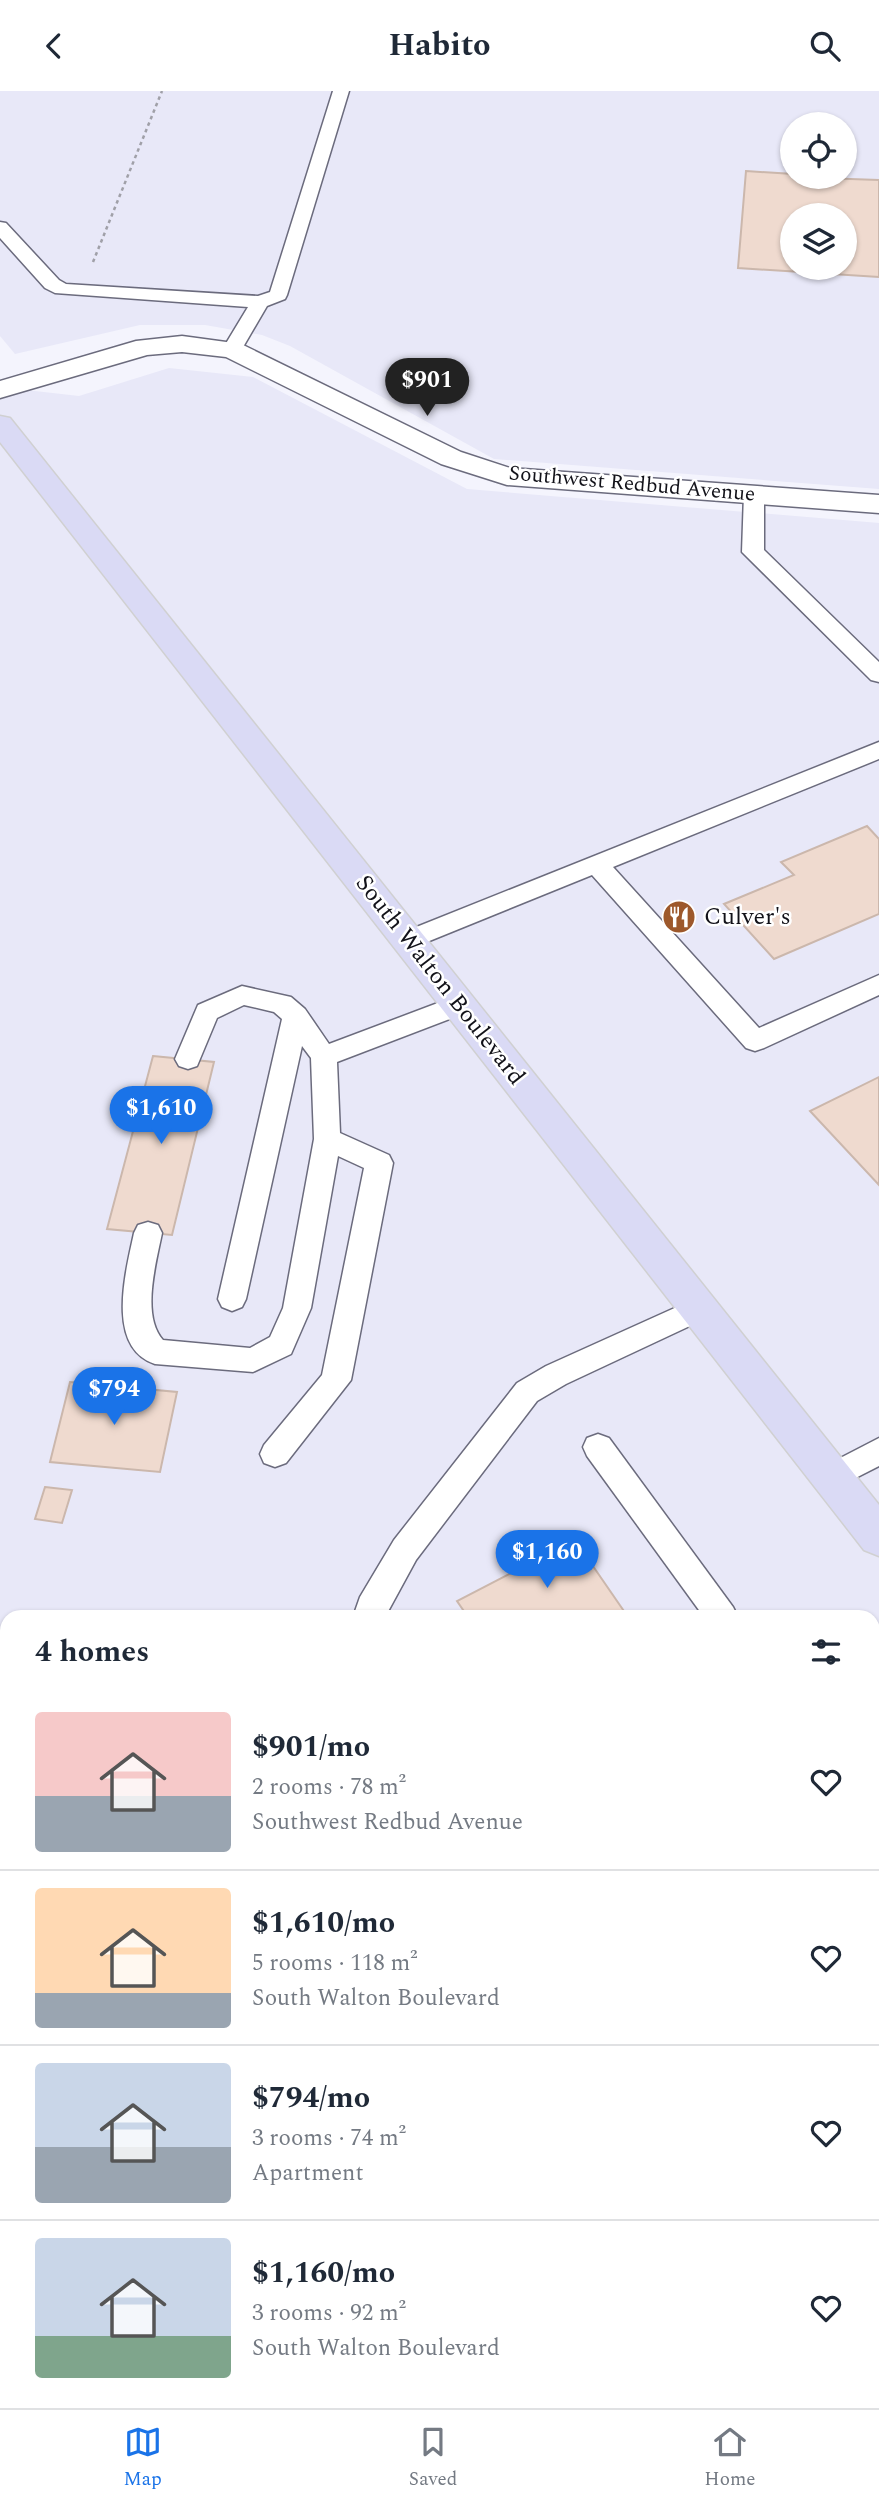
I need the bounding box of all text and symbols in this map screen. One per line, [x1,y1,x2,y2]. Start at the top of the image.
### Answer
text: Habito [388,21,491,70]
icon: back [35,27,73,65]
icon: search [806,27,844,65]
map controls [780,112,857,280]
button: locate [780,112,857,189]
button: layers [780,203,857,280]
pin: $901 [386,359,468,418]
text: $901 [401,363,453,398]
street label: Southwest Redbud Avenue [507,457,757,511]
street label: South Walton Boulevard [346,867,534,1093]
restaurant icon: Culver's [660,898,698,936]
place label: Culver's [704,899,791,935]
pin: $1,610 [104,1087,218,1146]
text: $1,610 [126,1091,196,1126]
pin: $794 [73,1367,155,1427]
text: $794 [88,1372,140,1407]
pin: $1,160 [490,1531,604,1590]
text: $1,160 [512,1535,582,1570]
text: 4 homes [35,1629,149,1675]
icon: filters [807,1633,845,1671]
text: $901/mo [252,1724,370,1770]
icon: home [91,1740,175,1824]
icon: heart [807,1763,845,1801]
text: 2 rooms · 78 m² [252,1770,406,1805]
text: Southwest Redbud Avenue [252,1805,523,1840]
text: $1,610/mo [252,1900,395,1946]
icon: home [91,1916,175,2000]
icon: heart [807,1939,845,1977]
text: 5 rooms · 118 m² [252,1946,418,1981]
text: South Walton Boulevard [252,1981,500,2016]
text: $794/mo [252,2075,370,2121]
icon: home [91,2091,175,2175]
icon: heart [807,2114,845,2152]
text: 3 rooms · 74 m² [252,2121,406,2156]
text: Apartment [252,2156,364,2191]
text: $1,160/mo [252,2250,395,2296]
icon: home [91,2266,175,2350]
icon: heart [807,2289,845,2327]
text: 3 rooms · 92 m² [252,2296,406,2331]
text: South Walton Boulevard [252,2331,500,2366]
tab: Map [123,2423,162,2494]
tab: Saved [409,2423,457,2494]
tab: Home [704,2423,756,2494]

